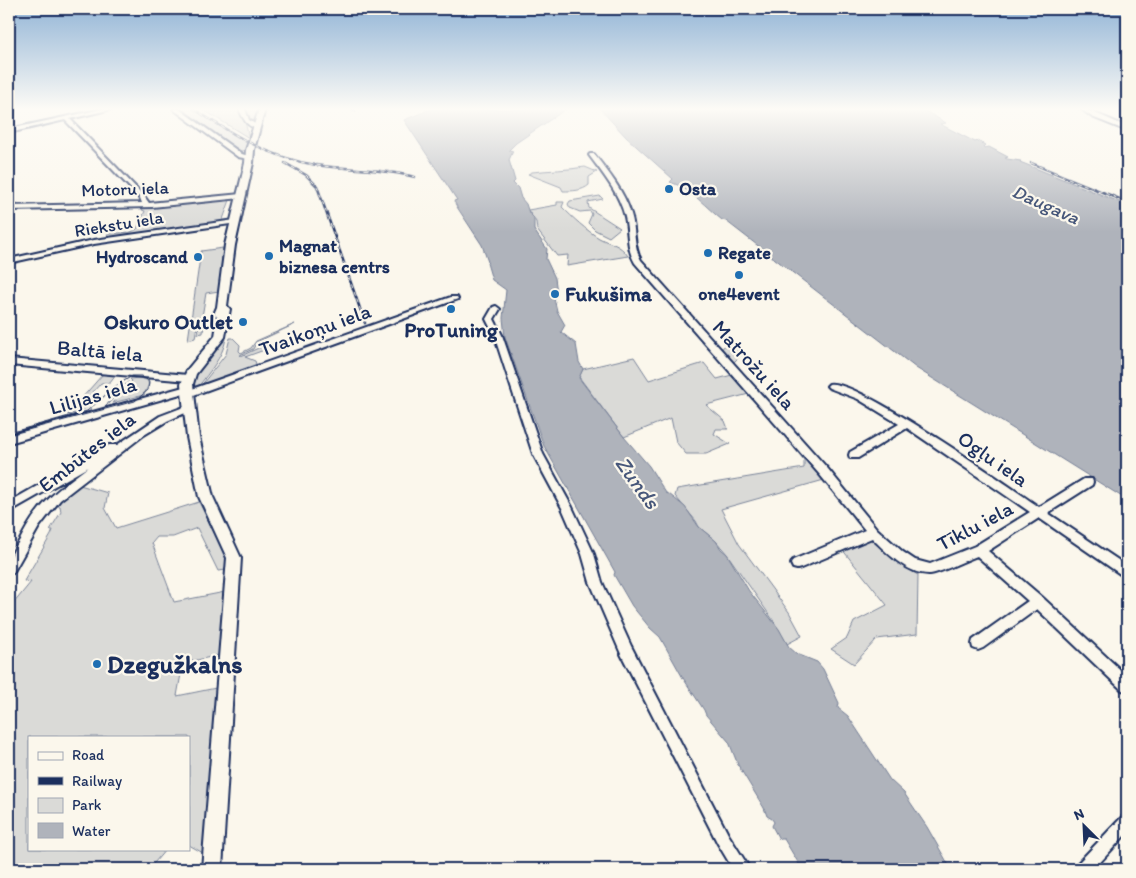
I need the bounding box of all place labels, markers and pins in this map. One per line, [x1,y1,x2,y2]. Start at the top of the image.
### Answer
place label: Osta [679,178,717,200]
marker: Osta [663,183,675,195]
place label: Magnat biznesa centrs [279,235,390,278]
place label: Regate [718,242,771,264]
place label: Hydroscand [96,246,189,268]
marker: Regate [702,247,714,259]
marker: Magnat biznesa centrs [263,250,275,262]
marker: Hydroscand [192,251,204,263]
marker: one4event [733,269,745,281]
place label: Fukušima [565,281,653,306]
place label: one4event [698,283,780,305]
marker: Fukušima [549,288,561,300]
marker: ProTuning [445,303,457,315]
place label: Oskuro Outlet [104,309,233,334]
marker: Oskuro Outlet [237,316,249,328]
place label: ProTuning [404,317,499,343]
place label: Dzegužkalns [107,649,243,680]
marker: Dzegužkalns [91,658,103,670]

